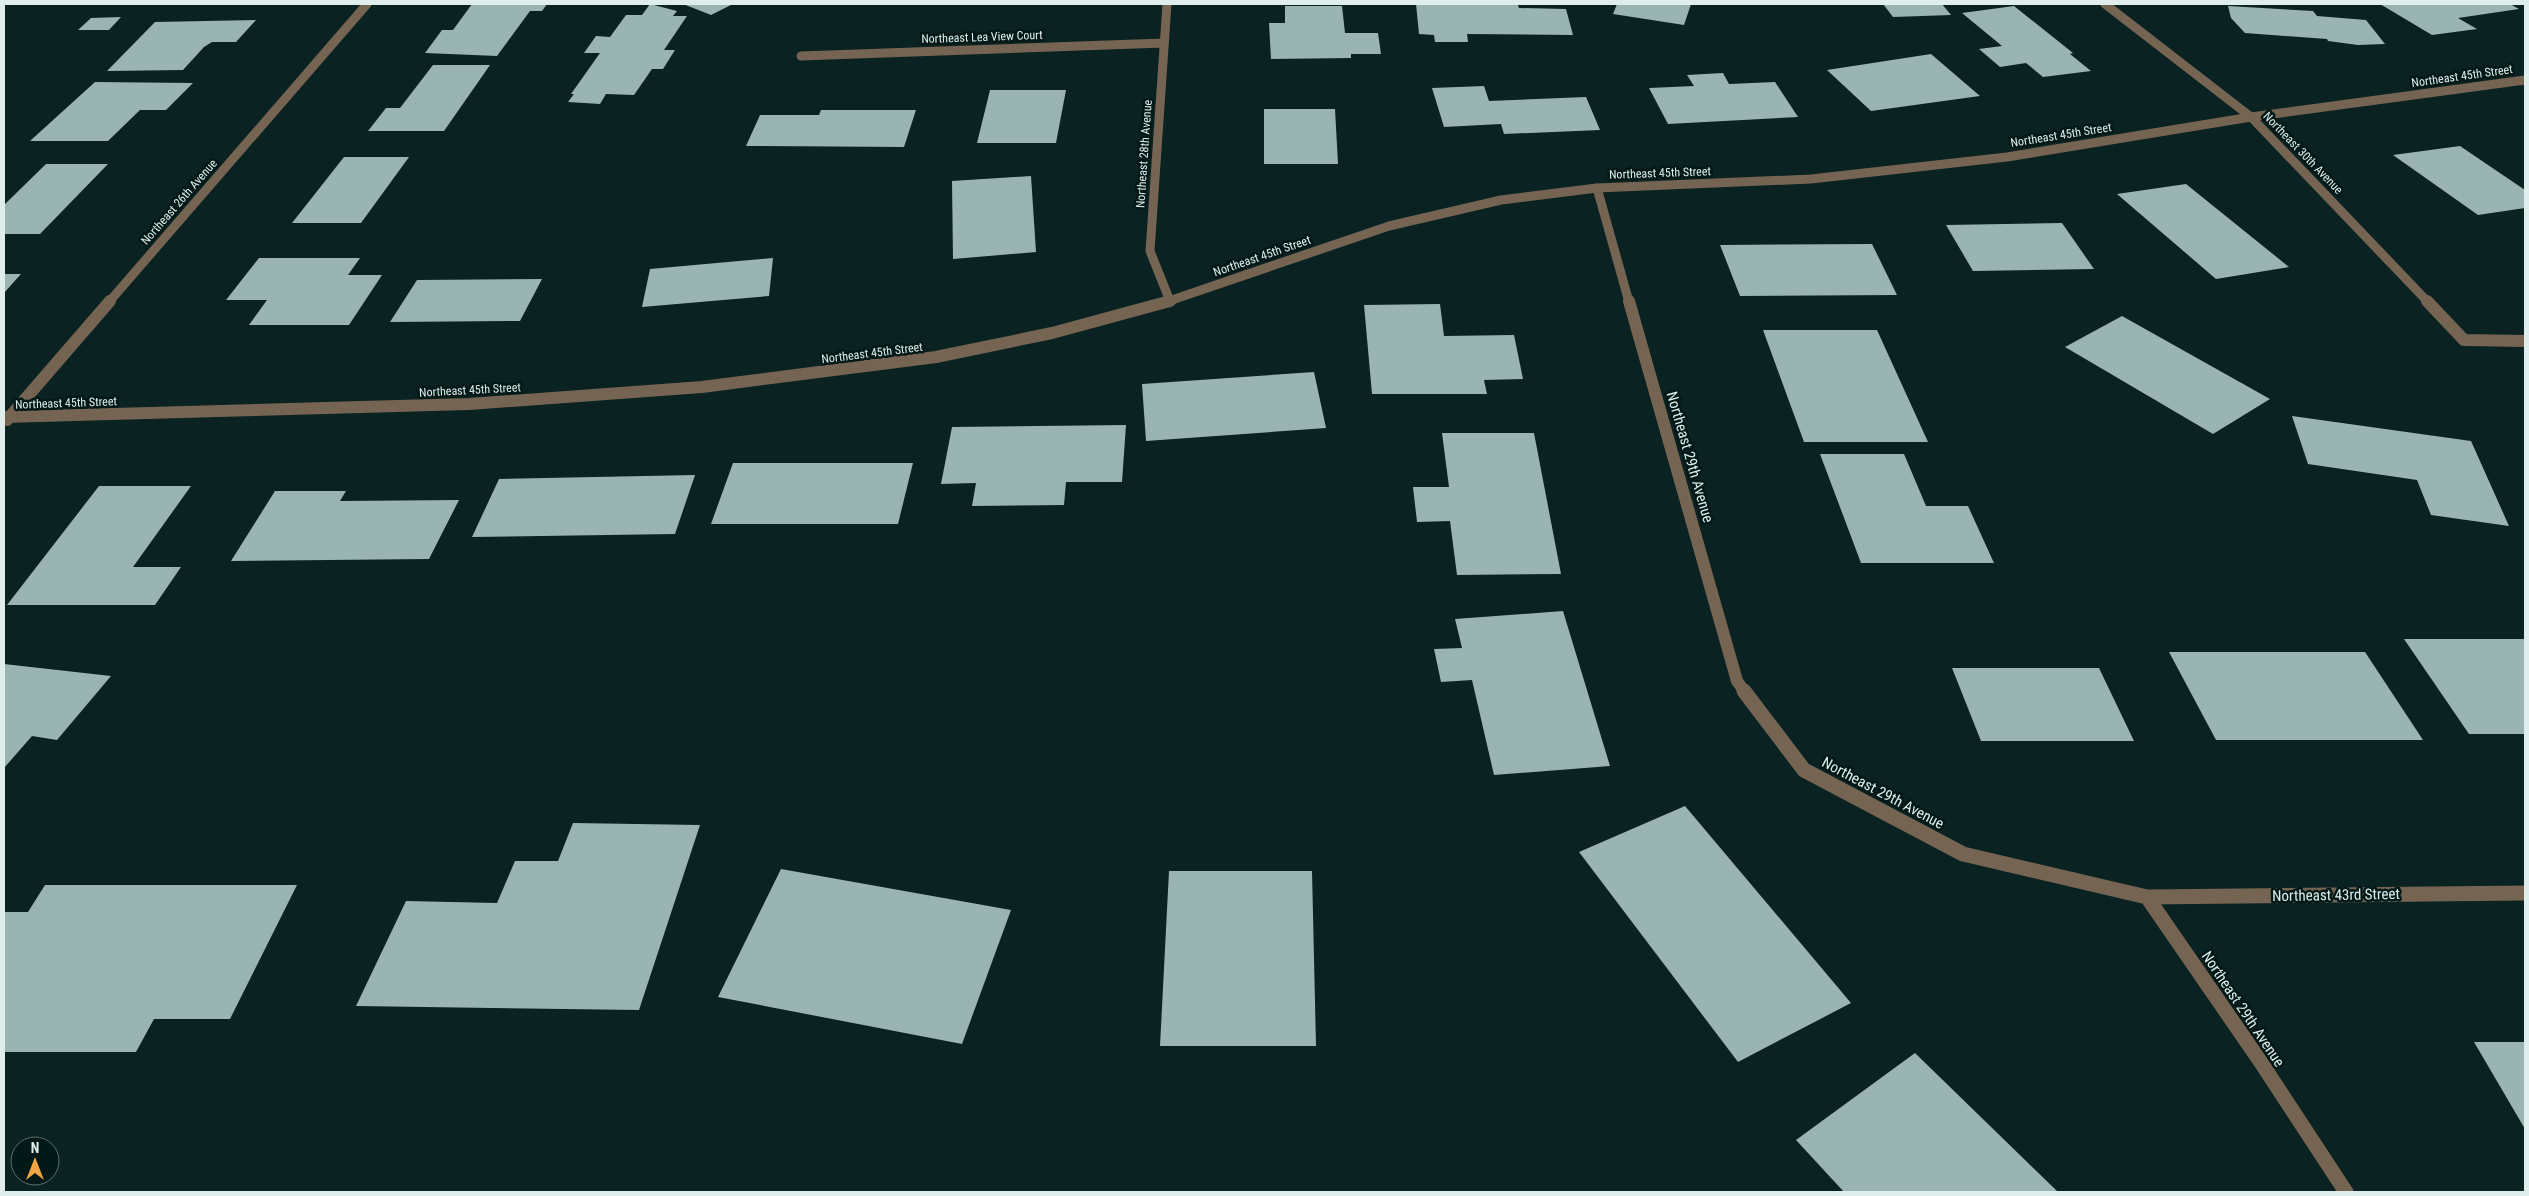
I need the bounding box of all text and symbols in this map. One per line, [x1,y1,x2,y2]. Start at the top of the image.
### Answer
street label: Northeast Lea View Court [921,28,1043,46]
street label: Northeast 45th Street [2411,62,2514,90]
street label: Northeast 28th Avenue [1133,99,1155,209]
street label: Northeast 30th Avenue [2260,109,2346,197]
street label: Northeast 45th Street [2010,120,2113,150]
street label: Northeast 26th Avenue [138,156,220,248]
street label: Northeast 45th Street [1609,164,1712,182]
street label: Northeast 45th Street [1212,233,1313,279]
street label: Northeast 45th Street [821,340,924,366]
street label: Northeast 45th Street [419,380,522,400]
street label: Northeast 29th Avenue [1663,389,1717,525]
street label: Northeast 45th Street [15,394,118,412]
street label: Northeast 29th Avenue [1819,753,1947,833]
street label: Northeast 43rd Street [2272,885,2400,905]
street label: Northeast 29th Avenue [2198,948,2288,1070]
north arrow [10,1136,60,1186]
text: N [31,1140,39,1156]

